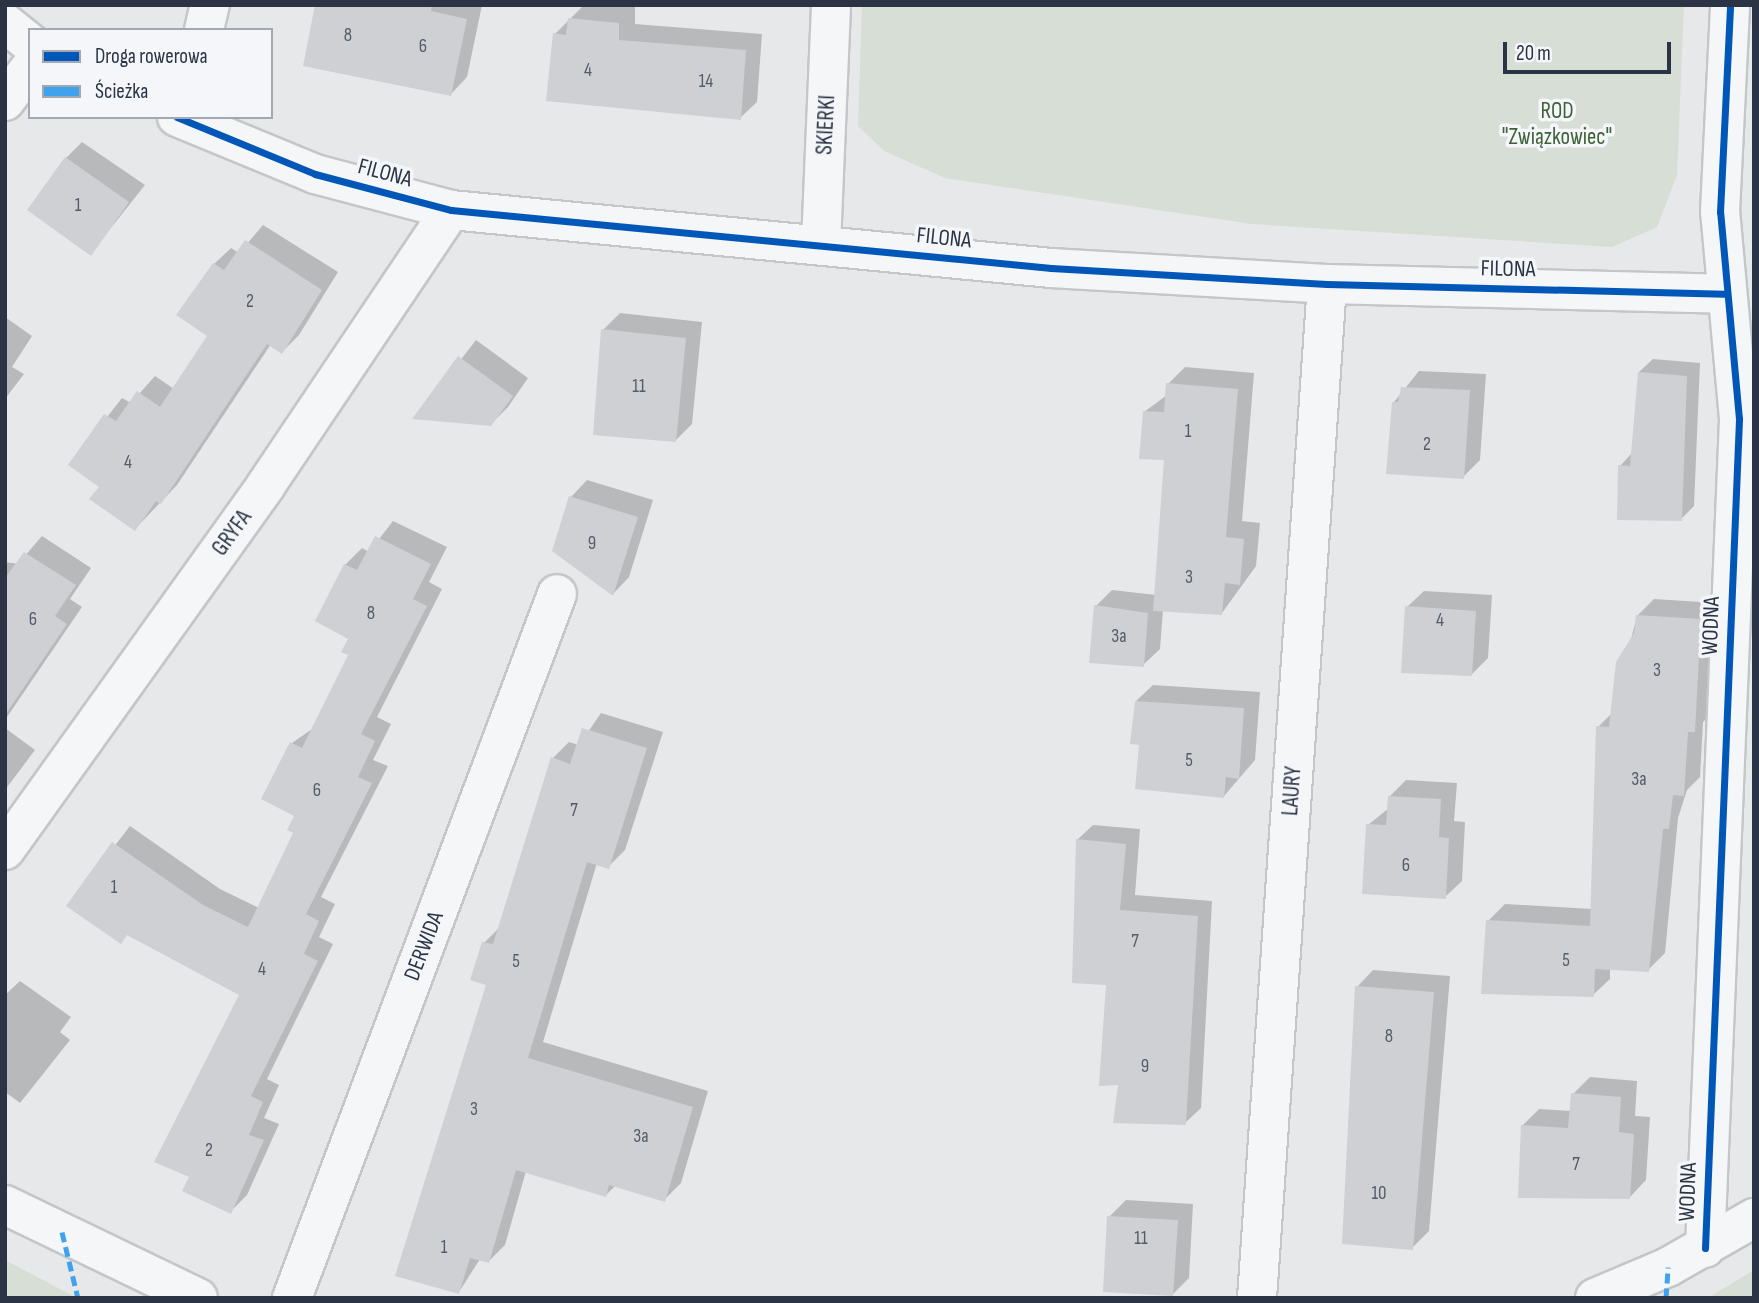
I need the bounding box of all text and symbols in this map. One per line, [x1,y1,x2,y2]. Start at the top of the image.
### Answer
house number: 8 [344,25,352,47]
legend [28,28,273,119]
scale bar [1507,28,1675,72]
house number: 6 [419,36,427,58]
text: 20 m [1516,41,1551,66]
text: Droga rowerowa [95,44,208,69]
house number: 4 [584,60,592,82]
house number: 14 [699,71,713,93]
text: Ścieżka [95,79,148,104]
street label: SKIERKI [811,94,841,156]
park label: ROD "Związkowiec" [1502,97,1612,151]
street label: FILONA [355,153,415,193]
house number: 1 [75,195,81,217]
street label: FILONA [915,221,973,255]
street label: FILONA [1480,255,1536,283]
house number: 2 [246,291,254,313]
house number: 11 [632,376,646,398]
house number: 1 [1185,421,1191,443]
house number: 2 [1423,434,1431,456]
house number: 4 [124,452,132,474]
street label: GRYFA [206,505,258,561]
house number: 9 [588,533,596,555]
house number: 3 [1185,567,1193,589]
street label: WODNA [1696,596,1726,656]
house number: 8 [367,603,375,625]
house number: 6 [29,609,37,631]
house number: 4 [1436,610,1444,632]
house number: 3a [1111,626,1127,648]
house number: 3 [1653,660,1661,682]
house number: 5 [1185,750,1193,772]
street label: LAURY [1277,765,1307,817]
house number: 3a [1631,769,1647,791]
house number: 6 [313,780,321,802]
house number: 7 [570,800,578,822]
house number: 6 [1402,855,1410,877]
house number: 1 [111,877,117,899]
street label: DERWIDA [398,908,450,984]
house number: 7 [1131,931,1139,953]
house number: 5 [1562,950,1570,972]
house number: 5 [512,951,520,973]
house number: 4 [258,959,266,981]
house number: 8 [1385,1026,1393,1048]
house number: 9 [1141,1056,1149,1078]
house number: 3 [470,1099,478,1121]
house number: 3a [633,1126,649,1148]
house number: 2 [205,1140,213,1162]
house number: 7 [1572,1154,1580,1176]
street label: WODNA [1673,1162,1703,1222]
house number: 10 [1371,1183,1387,1205]
house number: 11 [1134,1228,1148,1250]
house number: 1 [441,1237,447,1259]

